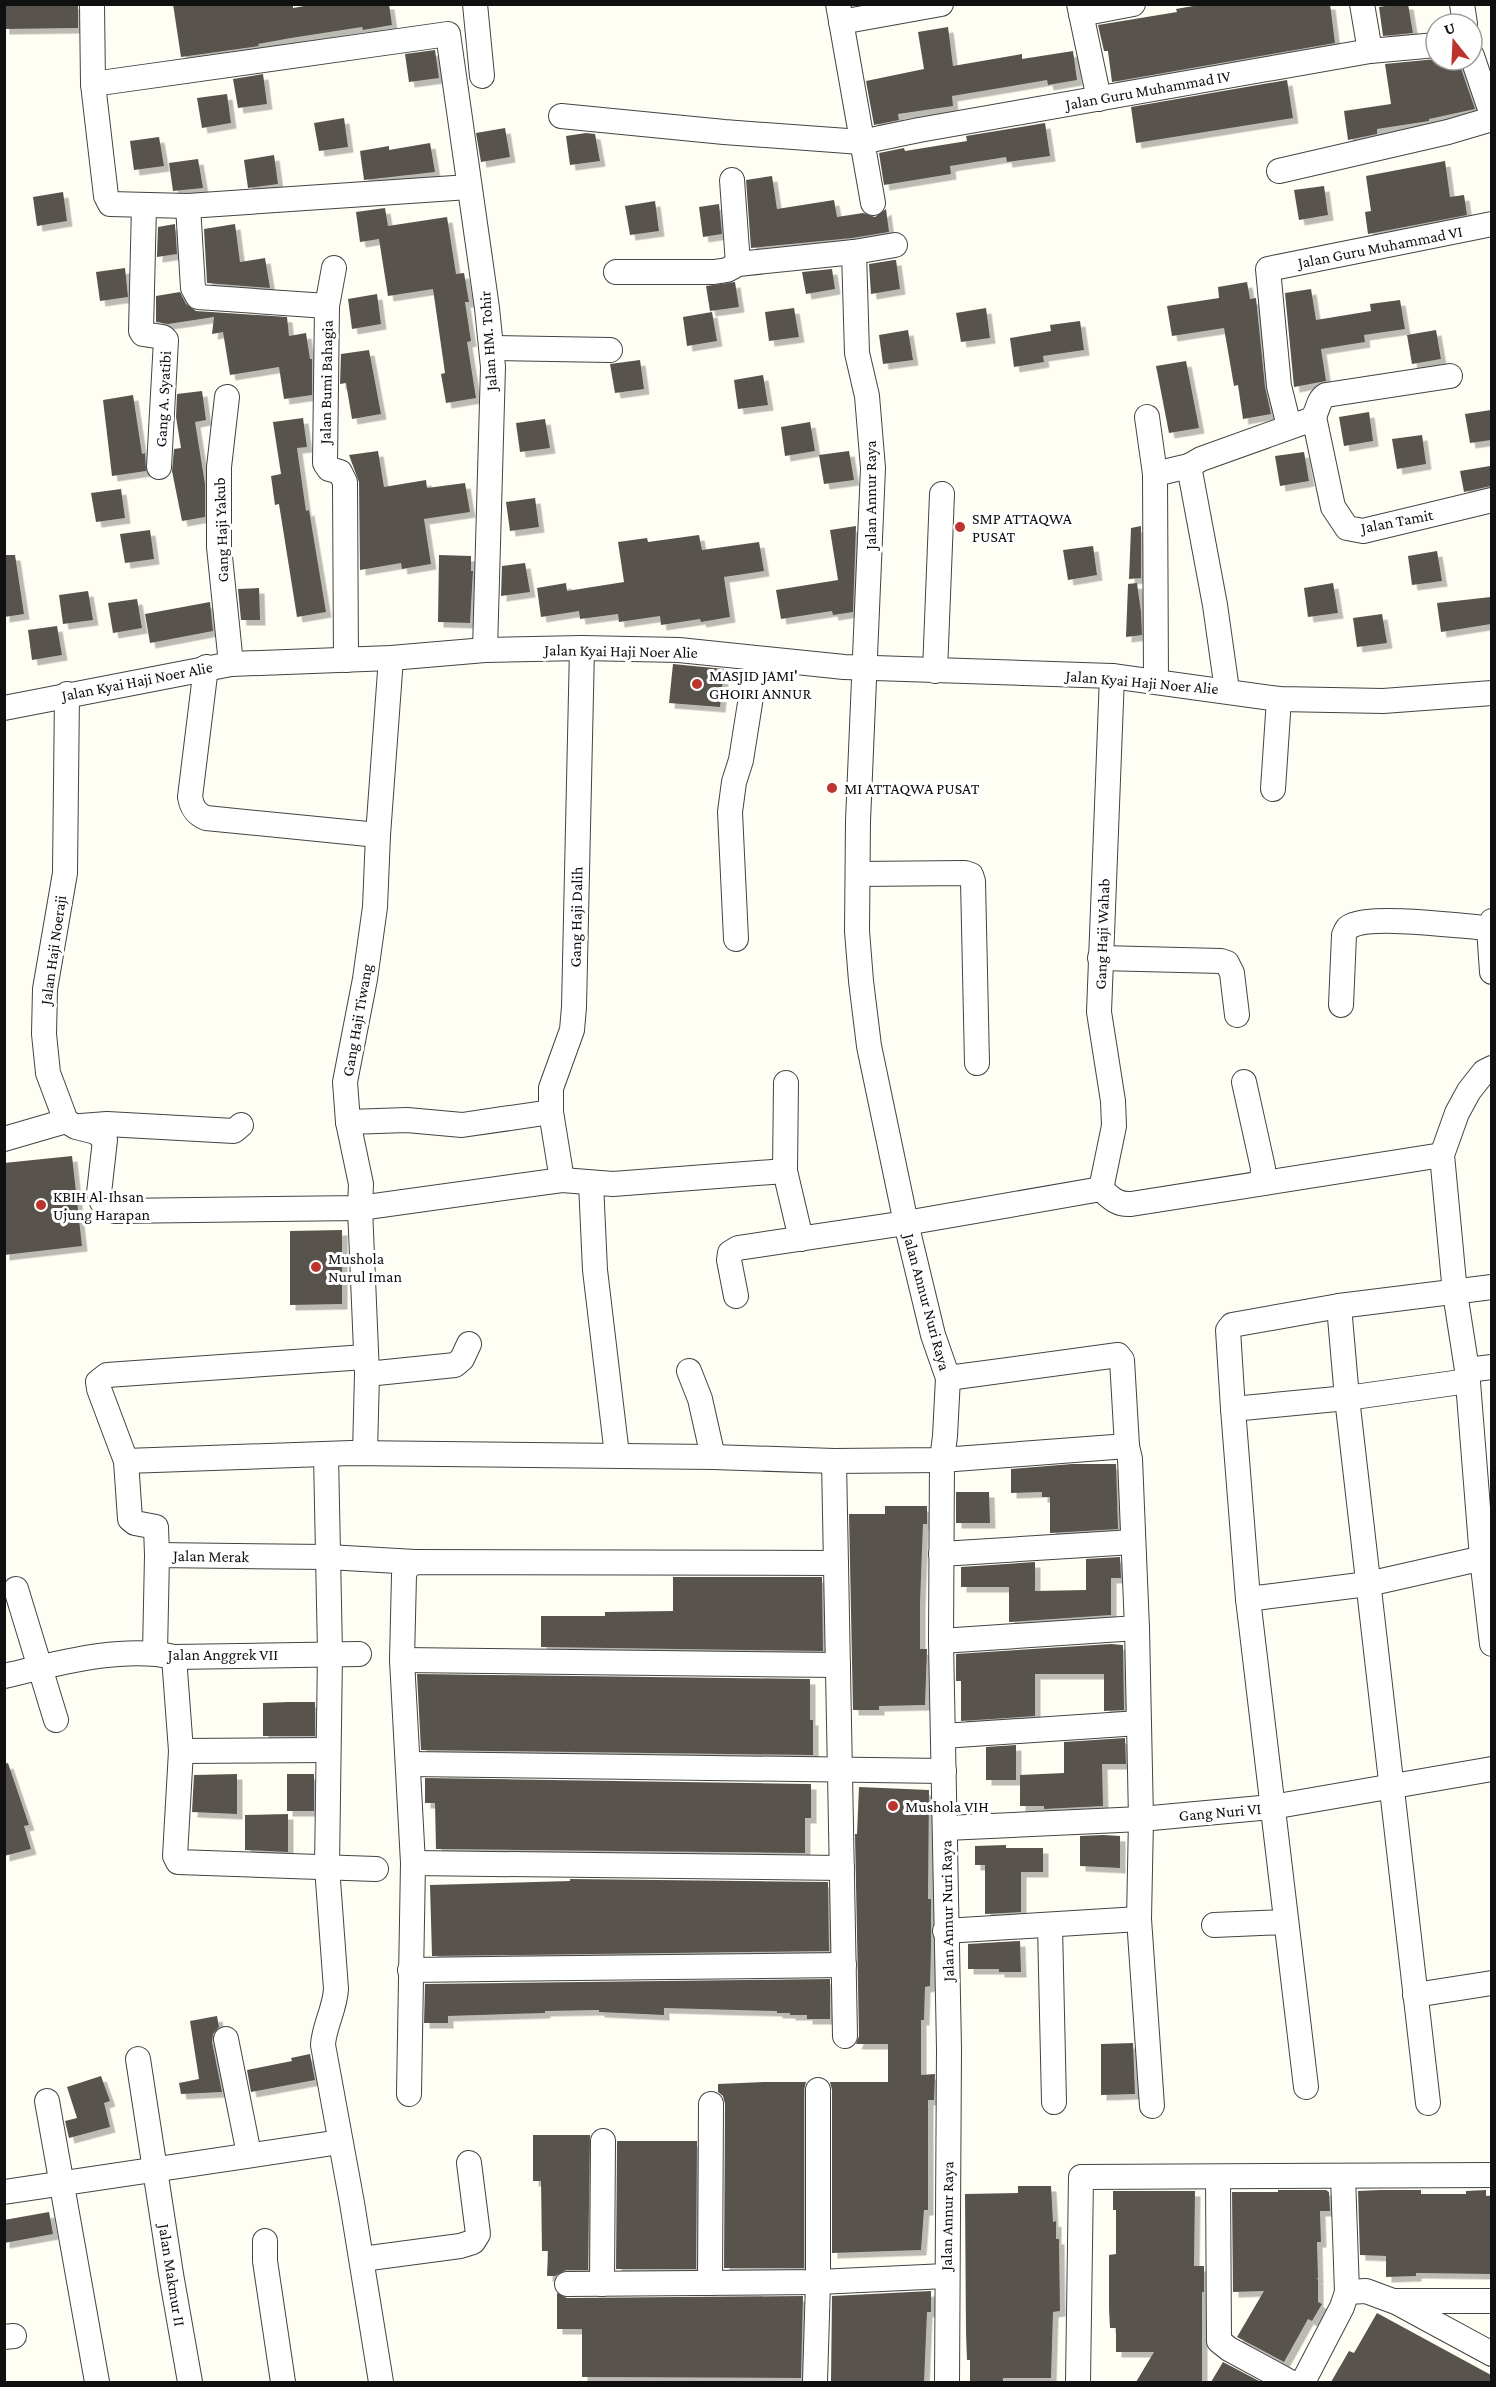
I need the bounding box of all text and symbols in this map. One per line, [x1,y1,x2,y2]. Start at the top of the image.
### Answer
north arrow [1424,12,1484,72]
text: U [1442,18,1457,38]
street label: Jalan Guru Muhammad IV [1062,67,1233,114]
street label: Jalan Guru Muhammad VI [1294,223,1464,273]
street label: Jalan HM. Tohir [476,290,501,394]
street label: Jalan Bumi Bahagia [316,319,337,446]
street label: Gang A. Syatibi [152,350,175,448]
street label: Jalan Annur Raya [862,440,880,552]
street label: Gang Haji Yakub [211,477,232,583]
street label: Jalan Tamit [1357,506,1435,538]
place label: SMP ATTAQWA PUSAT [972,510,1073,545]
marker: SMP ATTAQWA PUSAT [953,520,967,534]
street label: Jalan Kyai Haji Noer Alie [542,641,698,662]
street label: Jalan Kyai Haji Noer Alie [58,658,214,705]
place label: MASJID JAMI' GHOIRI ANNUR [709,667,811,702]
street label: Jalan Kyai Haji Noer Alie [1063,667,1219,698]
marker: MASJID JAMI' GHOIRI ANNUR [690,677,704,691]
place label: MI ATTAQWA PUSAT [844,780,980,797]
marker: MI ATTAQWA PUSAT [825,781,839,795]
street label: Gang Haji Dalih [567,866,586,968]
street label: Gang Haji Wahab [1092,878,1113,990]
street label: Jalan Haji Noeraji [37,894,70,1008]
street label: Gang Haji Tiwang [339,962,376,1078]
place label: KBIH Al-Ihsan Ujung Harapan [53,1188,151,1224]
marker: KBIH Al-Ihsan Ujung Harapan [34,1198,48,1212]
street label: Jalan Annur Nuri Raya [899,1230,954,1373]
place label: Mushola Nurul Iman [328,1250,402,1285]
marker: Mushola Nurul Iman [309,1260,323,1274]
street label: Jalan Merak [171,1547,250,1566]
street label: Jalan Anggrek VII [166,1646,278,1664]
place label: Mushola VIH [905,1798,989,1815]
marker: Mushola VIH [886,1799,900,1813]
street label: Gang Nuri VI [1178,1800,1262,1825]
street label: Jalan Annur Nuri Raya [937,1840,958,1984]
street label: Jalan Annur Raya [938,2160,957,2273]
street label: Jalan Makmur II [154,2221,189,2328]

